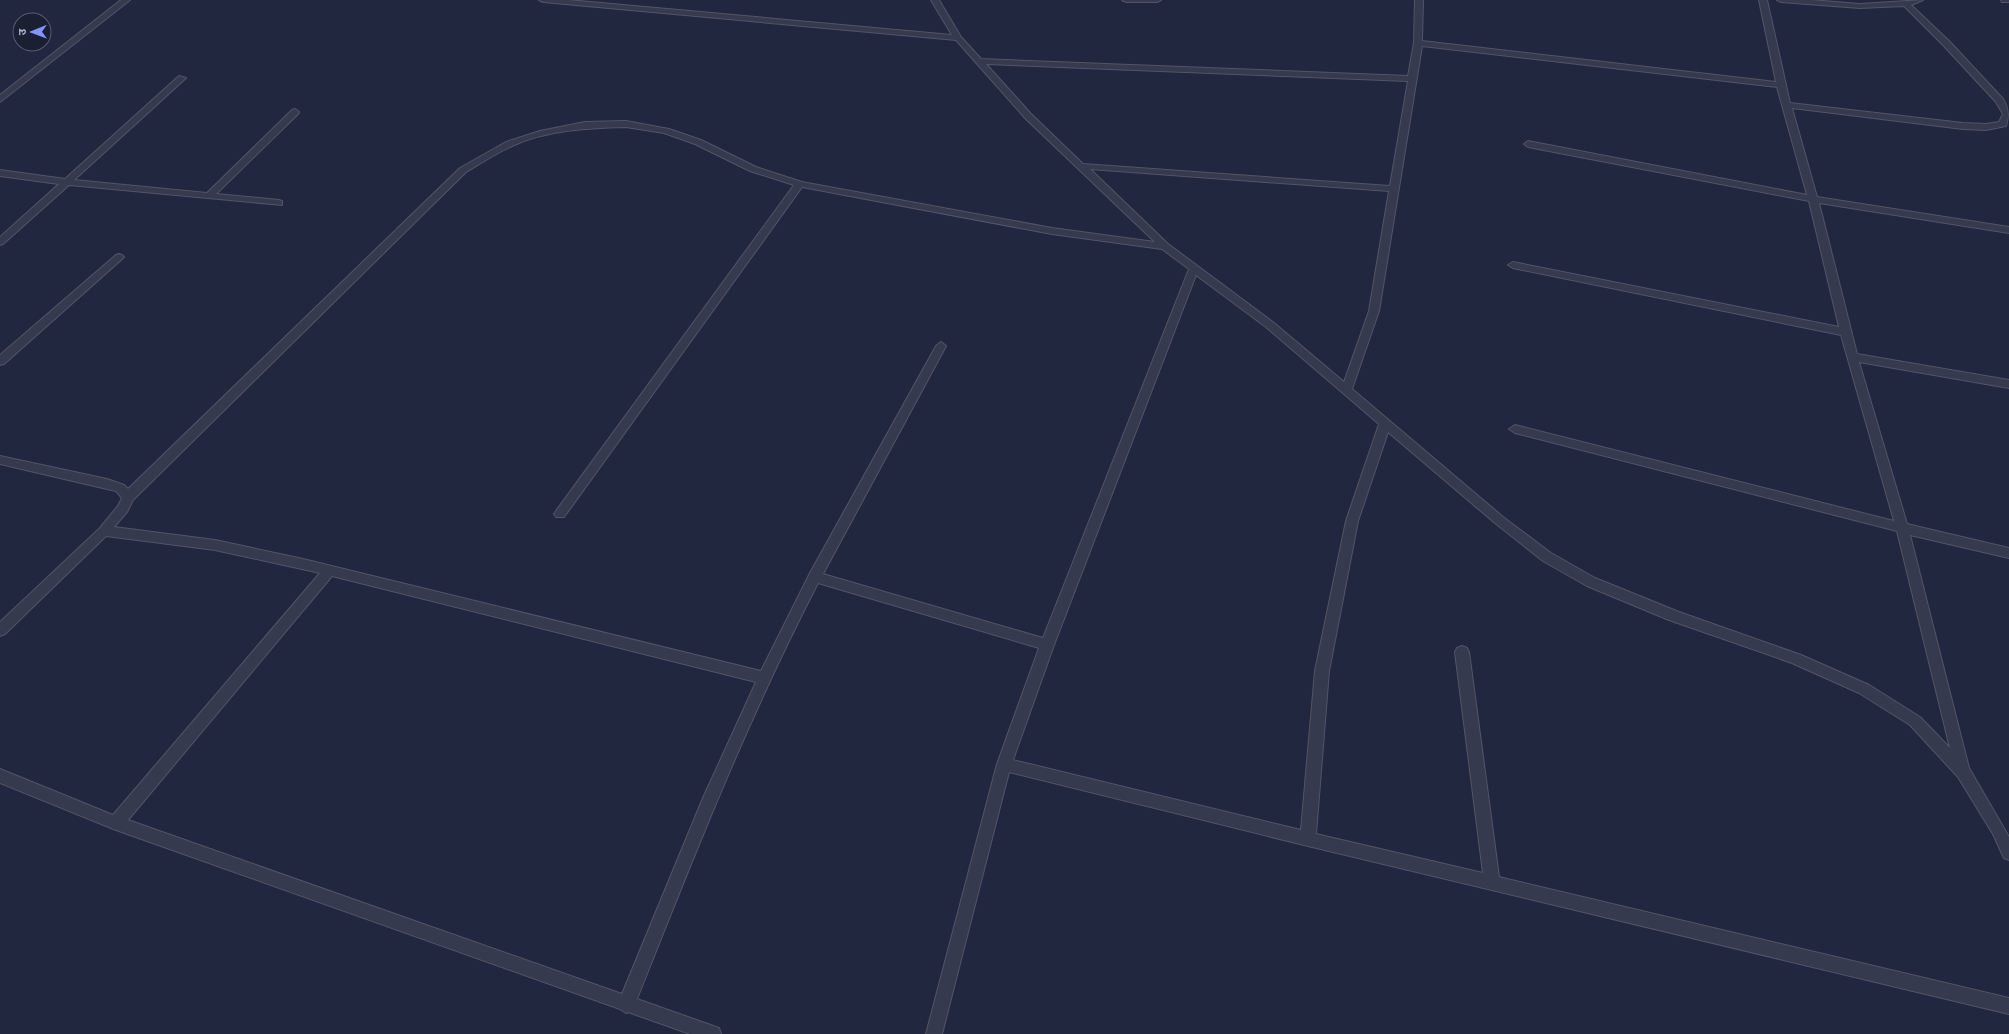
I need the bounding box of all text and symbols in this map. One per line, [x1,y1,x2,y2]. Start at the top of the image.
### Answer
north arrow [12,12,52,52]
text: उ [16,28,29,35]

